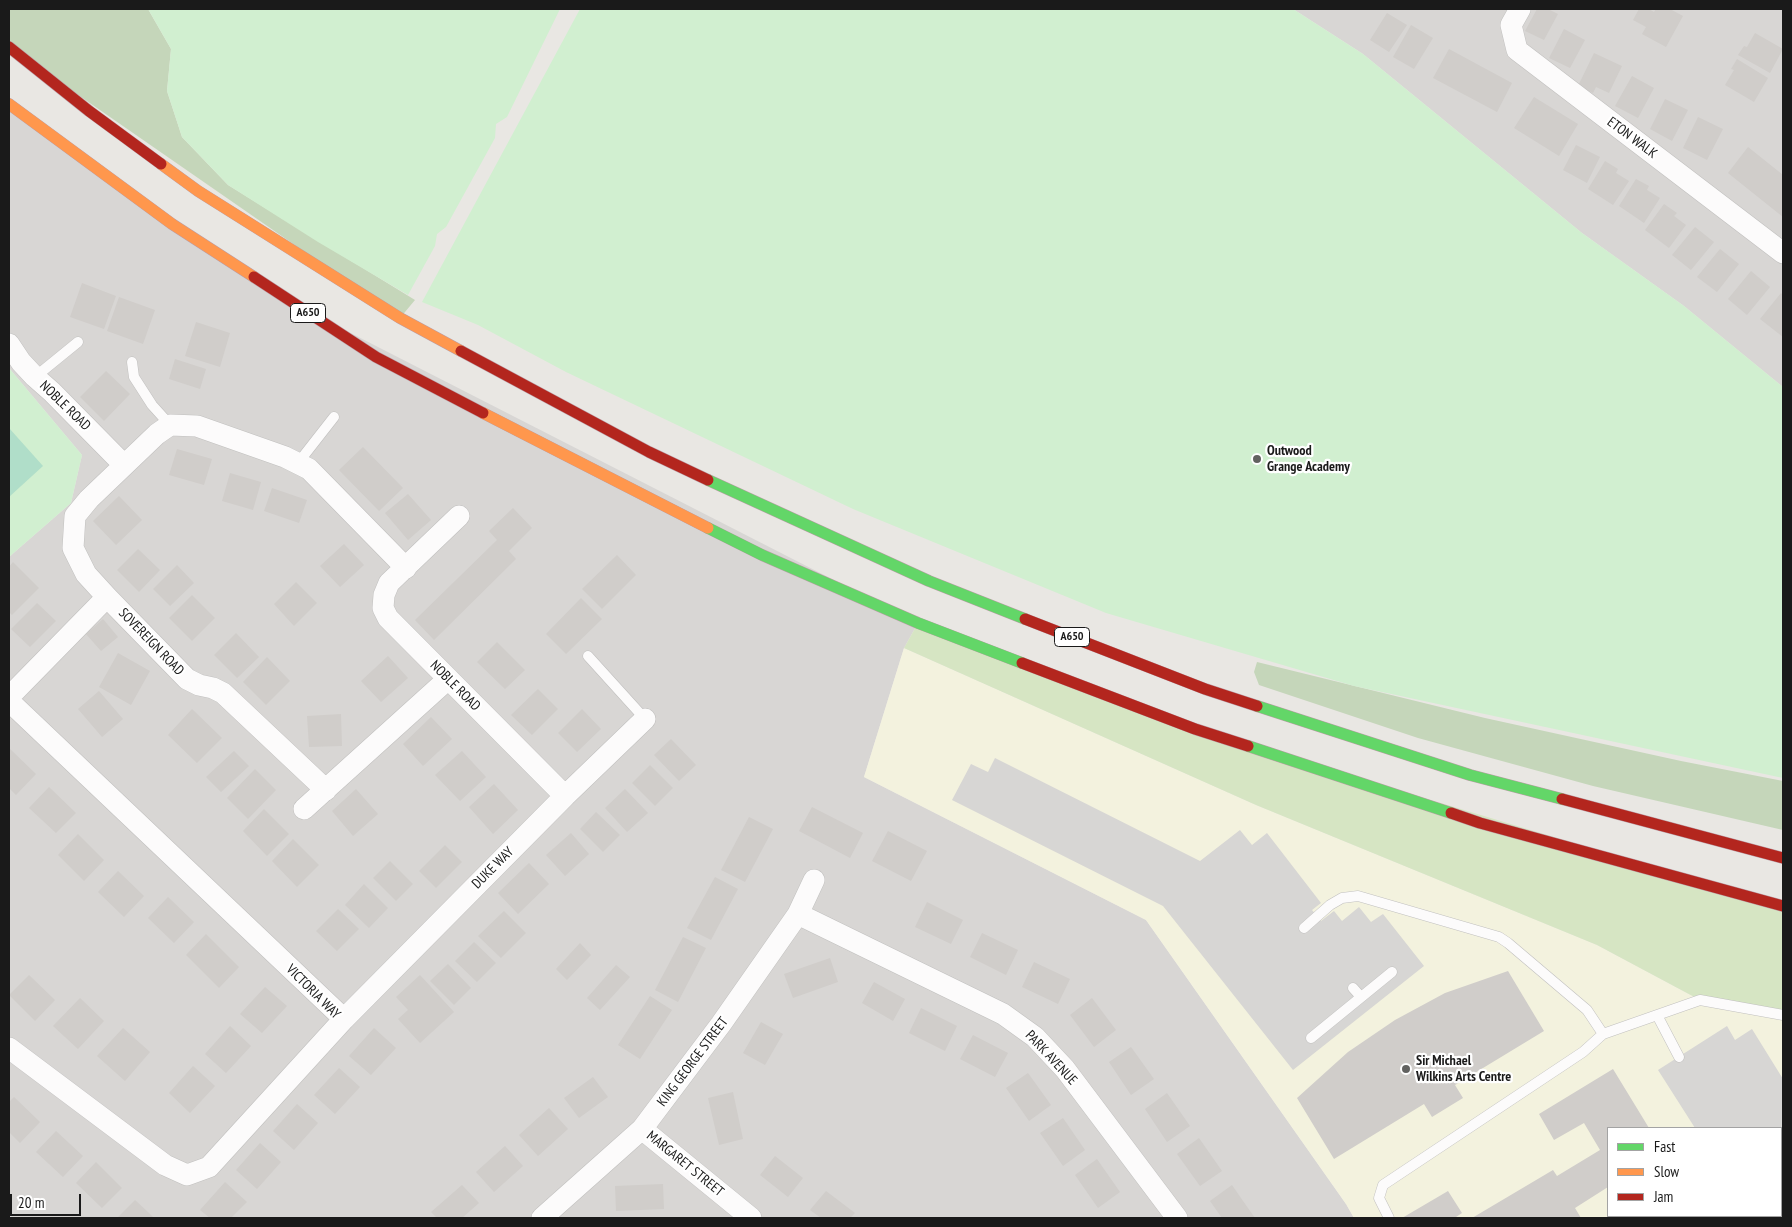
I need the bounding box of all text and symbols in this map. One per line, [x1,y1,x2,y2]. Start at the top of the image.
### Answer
street label: ETON WALK [1604,114,1660,162]
road number: A650 [290,304,326,322]
street label: NOBLE ROAD [36,378,94,434]
place label: Outwood Grange Academy [1267,443,1350,476]
marker: Outwood Grange Academy [1251,453,1263,465]
street label: SOVEREIGN ROAD [115,605,187,679]
road number: A650 [1054,628,1090,646]
street label: NOBLE ROAD [426,657,484,715]
street label: DUKE WAY [469,844,517,892]
street label: VICTORIA WAY [282,961,344,1023]
street label: KING GEORGE STREET [654,1014,732,1110]
street label: PARK AVENUE [1022,1027,1080,1089]
place label: Sir Michael Wilkins Arts Centre [1416,1053,1511,1086]
marker: Sir Michael Wilkins Arts Centre [1400,1063,1412,1075]
legend [1607,1127,1782,1217]
street label: MARGARET STREET [643,1128,727,1200]
text: Fast [1654,1137,1675,1156]
text: Slow [1654,1162,1679,1181]
scale bar [12,1184,84,1216]
text: Jam [1654,1187,1673,1206]
text: 20 m [18,1193,44,1212]

